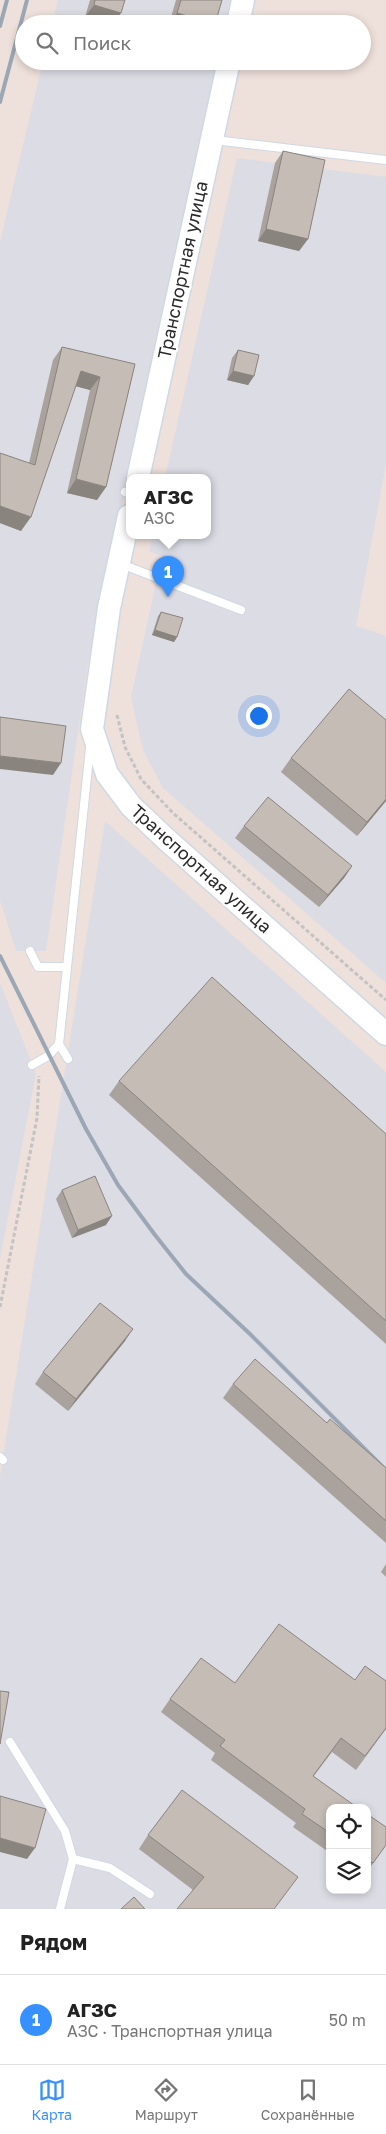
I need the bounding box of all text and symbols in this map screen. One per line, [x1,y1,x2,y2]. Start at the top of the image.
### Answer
search box [15,15,371,70]
icon: search [33,29,61,57]
text: Поиск [73,31,132,54]
street label: Транспортная улица [152,179,212,361]
popup [126,474,211,539]
text: АГЗС [143,485,194,508]
text: АЗС [143,508,175,528]
pin: 1 [152,556,184,597]
your location [246,703,272,729]
street label: Транспортная улица [127,799,276,937]
map controls [326,1804,371,1894]
button: locate [326,1804,371,1849]
button: layers [326,1849,371,1894]
text: Рядом [20,1929,87,1955]
text: АГЗС [67,1998,117,2021]
text: 1 [32,2010,40,2030]
text: 50 m [329,2010,366,2030]
text: АЗС · Транспортная улица [67,2021,273,2041]
tab: Карта [31,2076,72,2123]
tab: Маршрут [135,2076,198,2123]
tab: Сохранённые [261,2076,355,2123]

